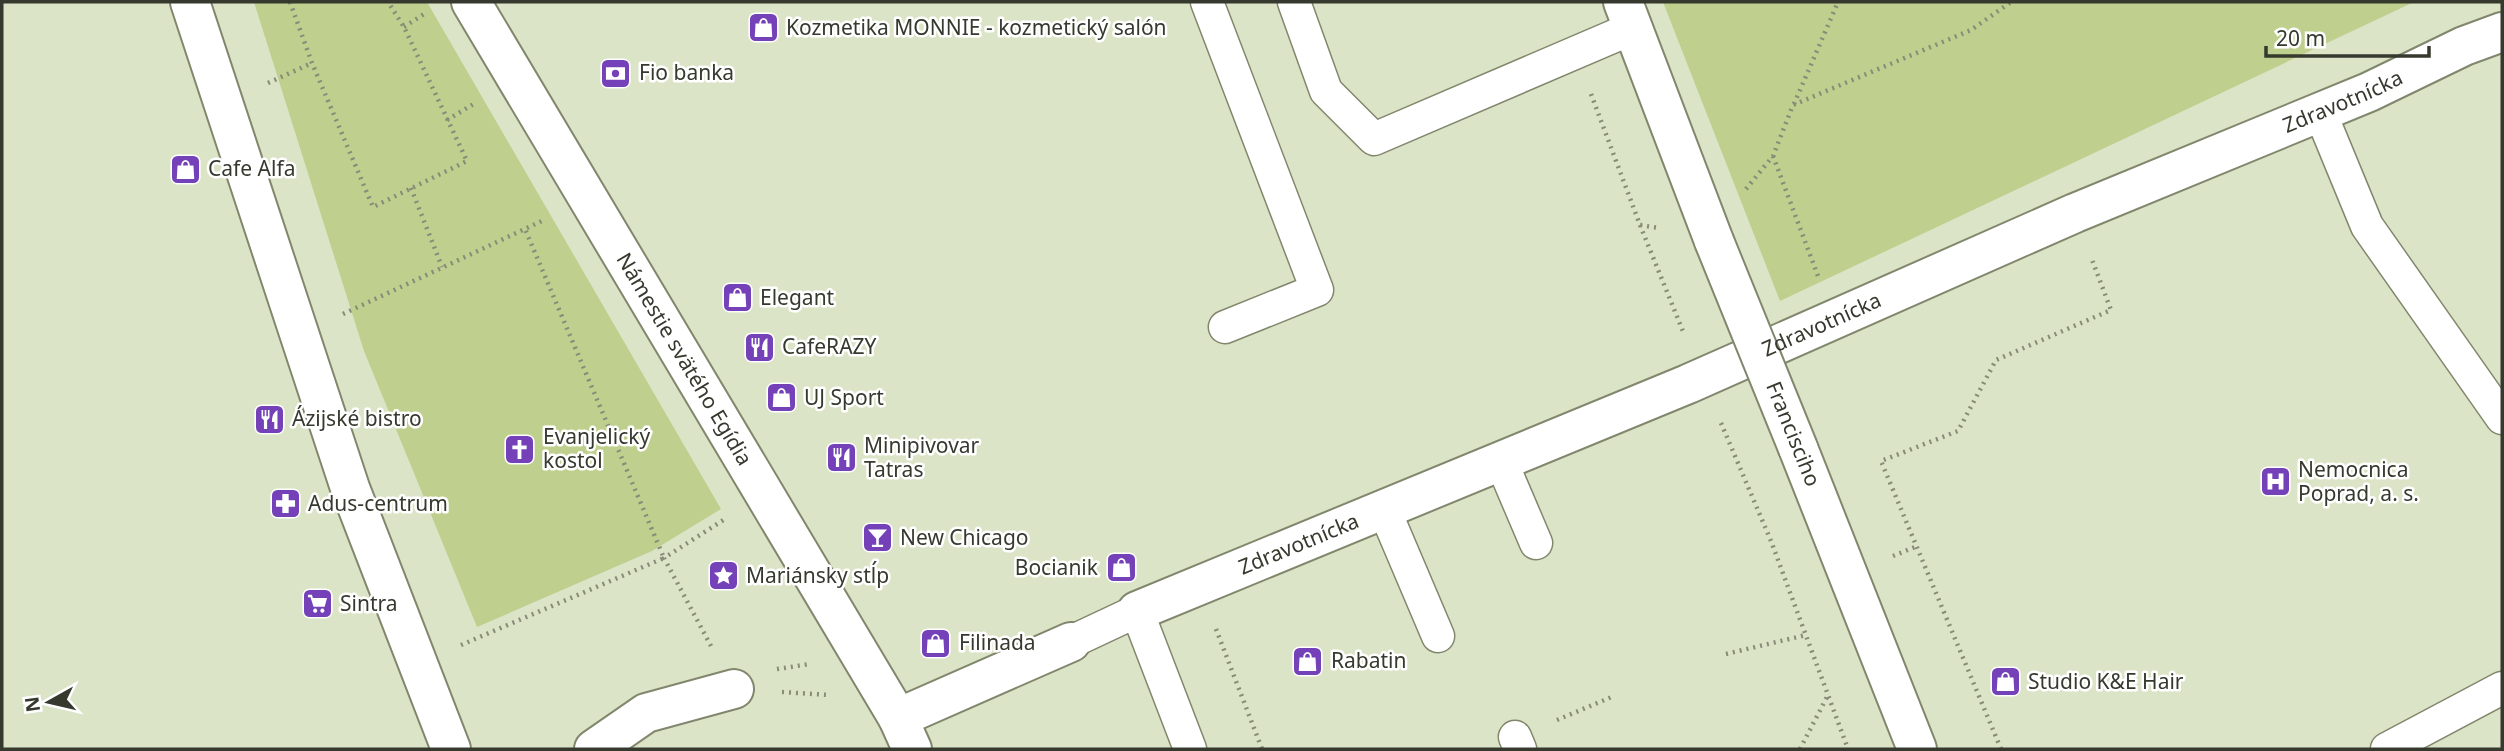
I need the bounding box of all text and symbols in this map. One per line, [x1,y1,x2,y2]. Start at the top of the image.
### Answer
shop icon: Kozmetika MONNIE - kozmetický salón [746,11,780,45]
place label: Kozmetika MONNIE - kozmetický salón [786,13,1167,41]
scale bar [2266,14,2429,58]
text: 20 m [2276,24,2325,52]
bank icon: Fio banka [599,56,633,90]
place label: Fio banka [639,58,734,86]
street label: Zdravotnícka [2279,63,2407,139]
shop icon: Cafe Alfa [168,152,202,186]
place label: Cafe Alfa [208,154,295,182]
street label: Námestie svätého Egídia [611,247,759,470]
shop icon: Elegant [720,281,754,315]
place label: Elegant [760,283,835,311]
street label: Zdravotnícka [1757,285,1885,363]
restaurant icon: CafeRAZY [742,330,776,364]
place label: CafeRAZY [782,332,877,360]
street label: Francisciho [1760,377,1828,490]
shop icon: UJ Sport [764,381,798,415]
place label: UJ Sport [804,383,884,411]
restaurant icon: Ázijské bistro [252,402,286,436]
place label: Ázijské bistro [292,404,422,432]
place label: Evanjelický kostol [543,422,650,474]
place label: Minipivovar Tatras [864,431,980,483]
church icon: Evanjelický kostol [503,432,537,466]
restaurant icon: Minipivovar Tatras [824,441,858,475]
place label: Nemocnica Poprad, a. s. [2298,455,2419,507]
hospital icon: Nemocnica Poprad, a. s. [2258,465,2292,499]
pharmacy icon: Adus-centrum [268,487,302,521]
place label: Adus-centrum [308,489,448,517]
street label: Zdravotnícka [1234,506,1363,581]
bar icon: New Chicago [860,521,894,555]
place label: New Chicago [900,523,1029,551]
shop icon: Bocianik [1104,551,1138,585]
place label: Bocianik [1015,553,1099,581]
place icon: Mariánsky stĺp [706,559,740,593]
place label: Mariánsky stĺp [746,561,889,589]
supermarket icon: Sintra [300,587,334,621]
place label: Sintra [340,589,398,617]
shop icon: Filinada [919,626,953,660]
place label: Filinada [959,628,1036,656]
shop icon: Rabatin [1291,644,1325,678]
place label: Rabatin [1331,646,1407,674]
shop icon: Studio K&E Hair [1988,665,2022,699]
north arrow [14,667,84,737]
place label: Studio K&E Hair [2028,667,2184,695]
text: N [18,695,46,714]

